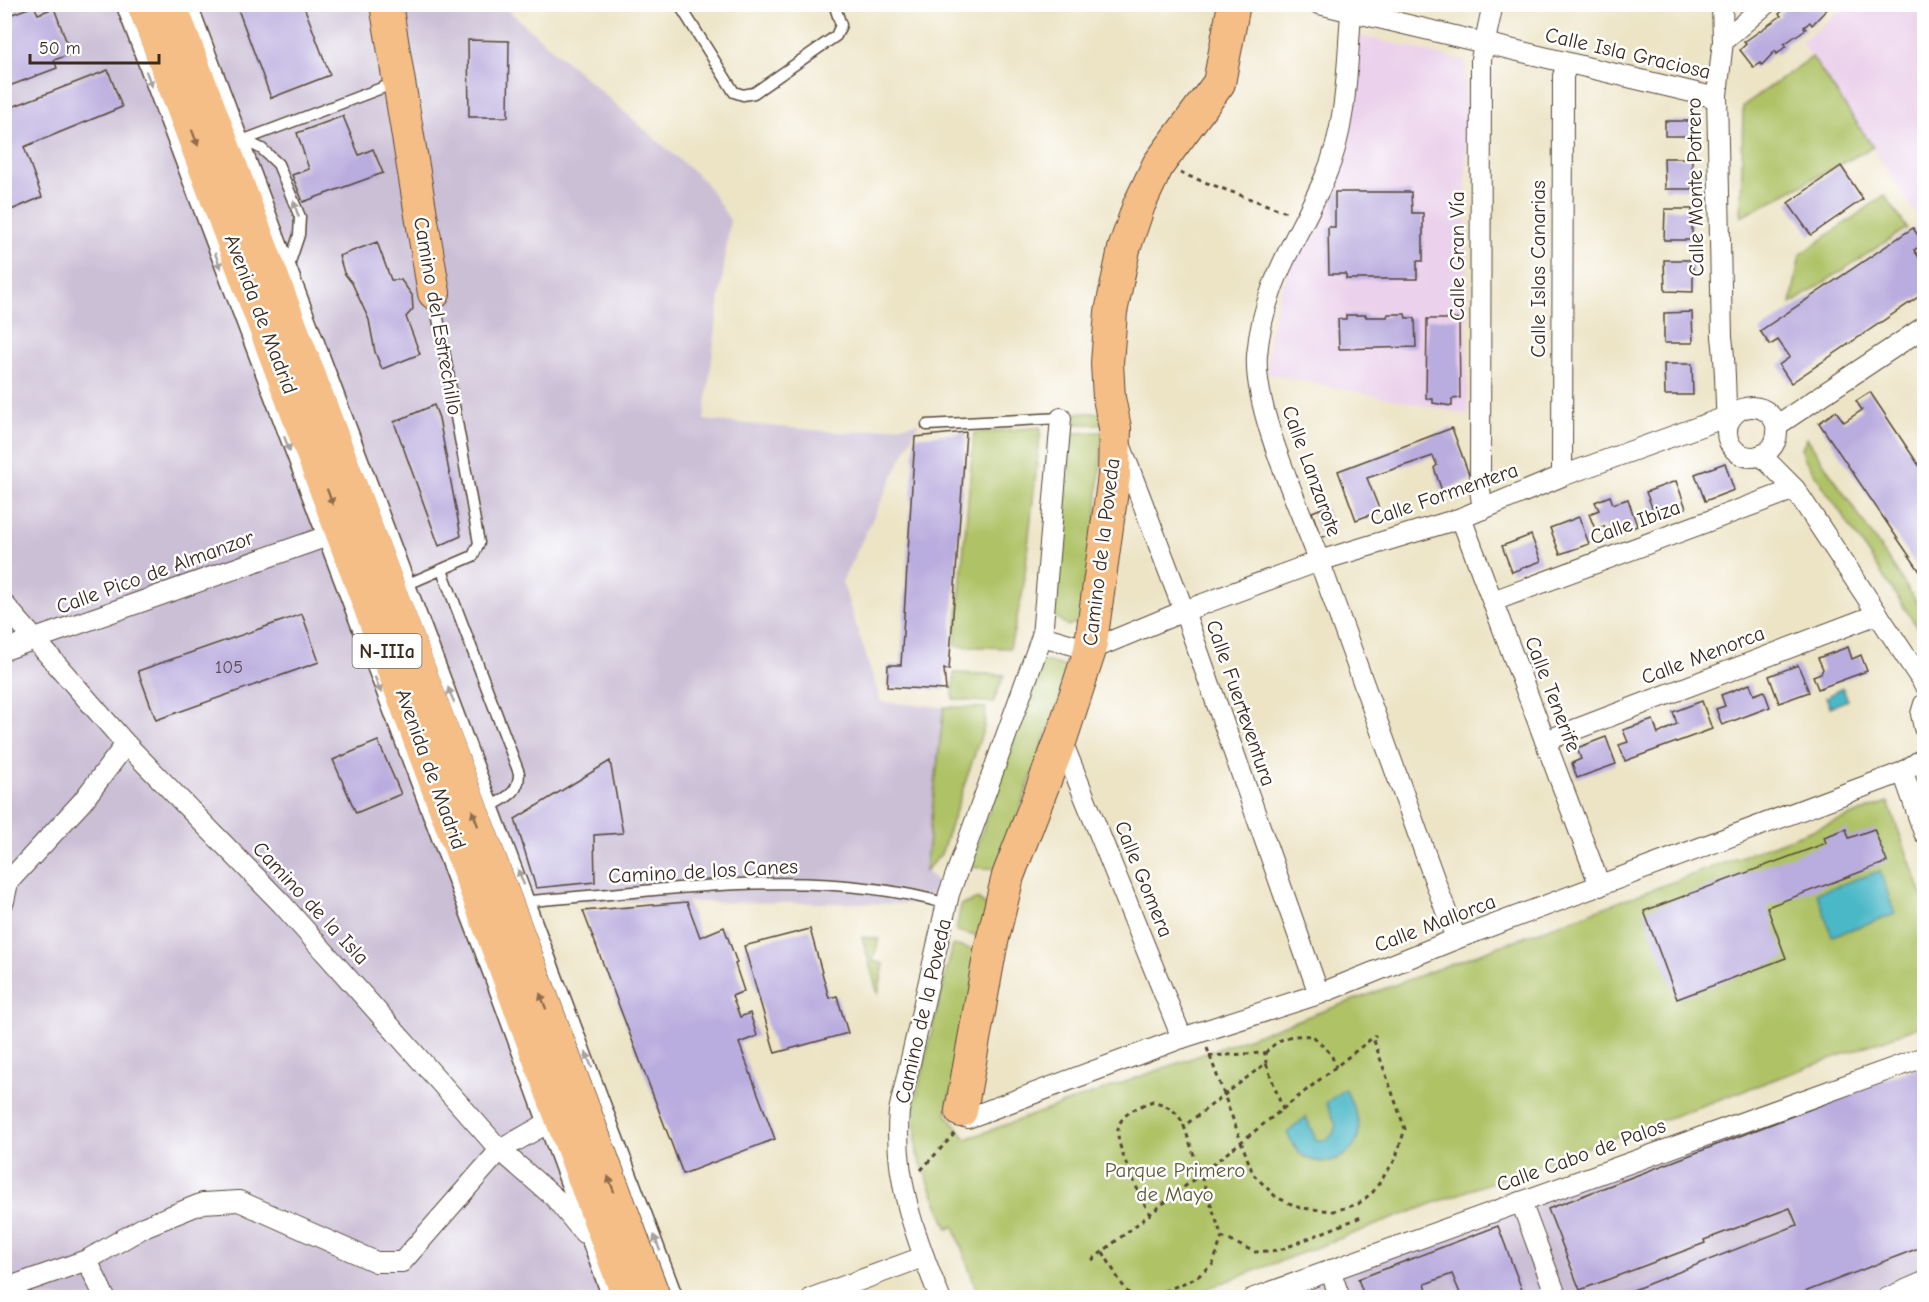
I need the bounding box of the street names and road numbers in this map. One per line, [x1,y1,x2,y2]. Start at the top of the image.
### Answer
street label: Calle Isla Graciosa [1543,22,1713,84]
street label: Calle Monte Potrero [1681,97,1709,277]
street label: Calle Islas Canarias [1526,180,1550,358]
street label: Calle Gran Vía [1445,191,1469,321]
street label: Camino del Estrechillo [409,215,467,417]
street label: Avenida de Madrid [220,231,302,397]
street label: Calle Lanzarote [1277,402,1347,540]
street label: Camino de la Poveda [1078,457,1124,647]
street label: Calle Formentera [1367,457,1521,531]
street label: Calle Ibiza [1587,495,1683,549]
street label: Calle Pico de Almanzor [53,525,258,619]
street label: Calle Fuerteventura [1201,617,1281,789]
street label: Calle Menorca [1638,621,1768,689]
street label: Calle Tenerife [1520,633,1586,755]
road number: N-IIIa [352,634,422,668]
street label: Avenida de Madrid [391,686,471,852]
street label: Calle Gomera [1110,817,1178,941]
street label: Camino de la Isla [248,837,374,969]
street label: Camino de los Canes [607,854,799,888]
street label: Calle Mallorca [1371,889,1499,957]
street label: Camino de la Poveda [890,916,956,1106]
street label: Calle Cabo de Palos [1493,1113,1669,1197]

